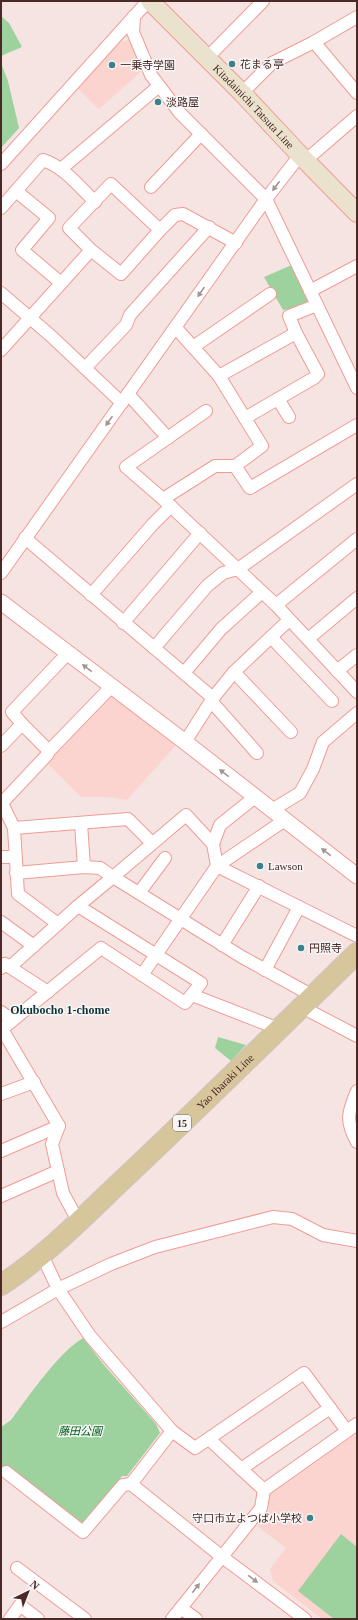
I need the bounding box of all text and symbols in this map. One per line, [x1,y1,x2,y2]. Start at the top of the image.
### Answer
place label: 花まる亭 [240,58,284,70]
place label: 一乗寺学園 [120,59,175,71]
marker: 花まる亭 [227,59,237,69]
marker: 一乗寺学園 [107,60,117,70]
street label: Kitadainichi Tatsuta Line [211,62,297,151]
place label: 淡路屋 [166,96,199,108]
marker: 淡路屋 [153,97,163,107]
one-way arrow [273,181,281,191]
one-way arrow [197,287,205,297]
one-way arrow [105,415,113,426]
one-way arrow [81,664,92,673]
one-way arrow [218,768,229,777]
one-way arrow [321,848,332,857]
place label: Lawson [268,860,303,872]
marker: Lawson [255,861,265,871]
place label: 円照寺 [309,942,342,954]
marker: 円照寺 [296,943,306,953]
district label: Okubocho 1-chome [10,1003,111,1017]
street label: Yao Ibaraki Line [194,1051,256,1112]
road number: 15 [173,1115,191,1131]
park label: 藤田公園 [58,1425,104,1437]
place label: 守口市立よつば小学校 [192,1512,302,1524]
marker: 守口市立よつば小学校 [305,1513,315,1523]
north arrow [8,1572,48,1612]
one-way arrow [247,1575,258,1584]
text: N [28,1578,42,1592]
one-way arrow [192,1583,200,1594]

